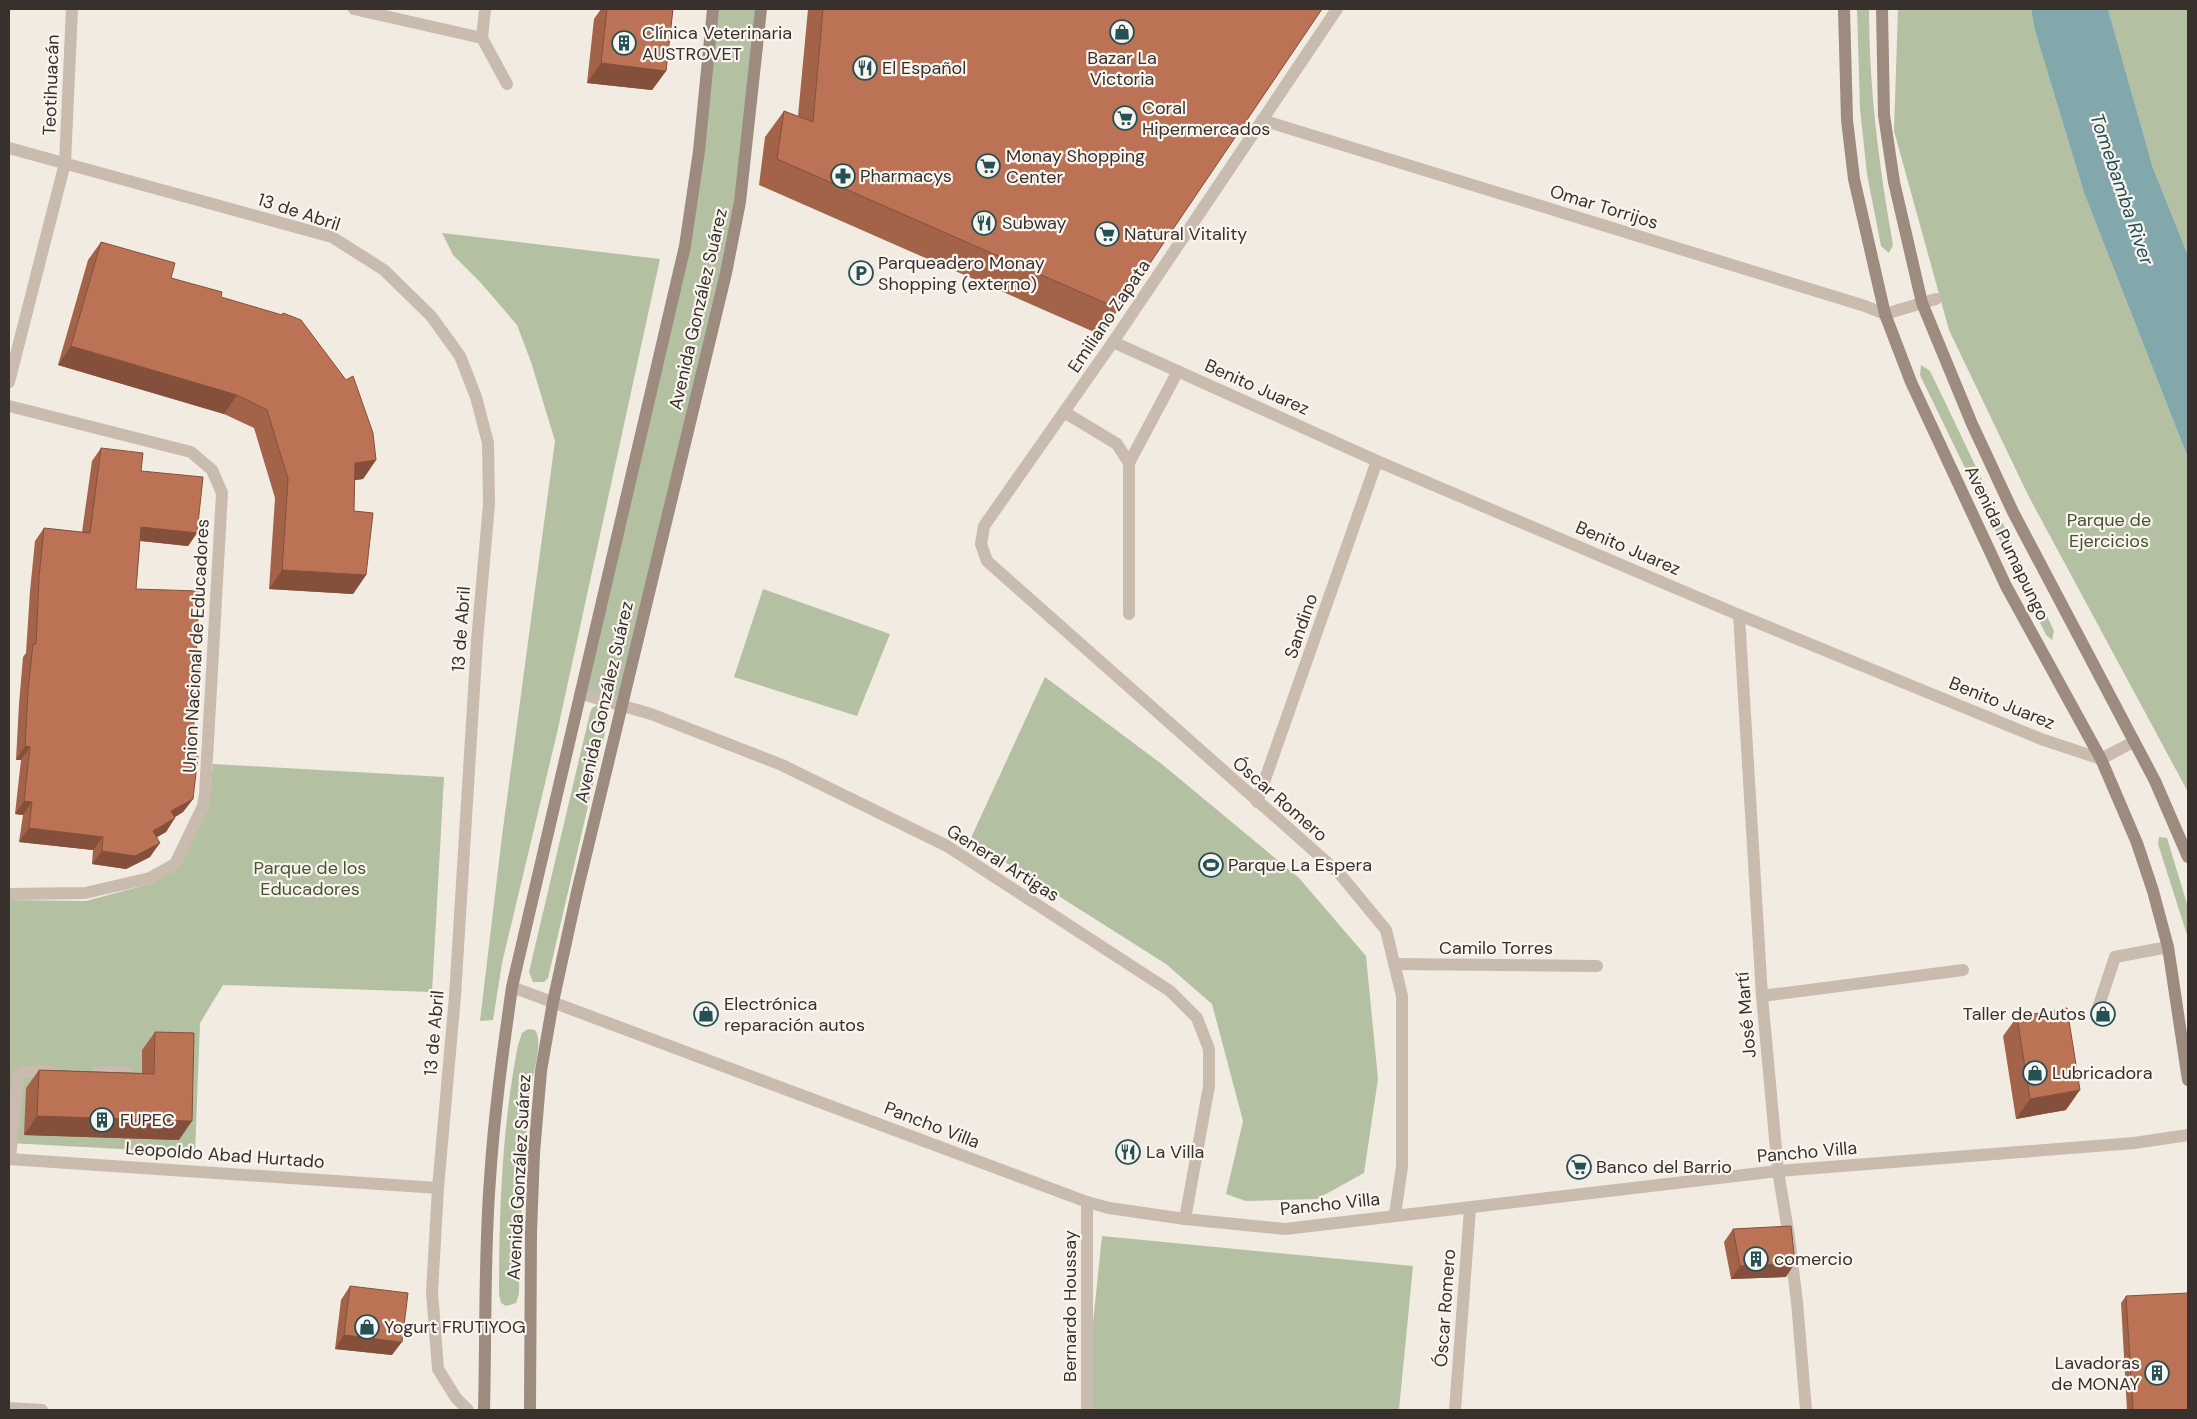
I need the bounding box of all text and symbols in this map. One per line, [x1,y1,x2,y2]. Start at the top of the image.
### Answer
shop icon: Bazar La Victoria [1109,19,1135,45]
place label: Clínica Veterinaria AUSTROVET [642,21,792,66]
building icon: Clínica Veterinaria AUSTROVET [611,30,637,56]
street label: Teotihuacán [37,34,65,136]
place label: Bazar La Victoria [1087,46,1157,91]
restaurant icon: El Español [852,55,878,81]
place label: El Español [882,56,966,80]
place label: Coral Hipermercados [1142,96,1270,141]
supermarket icon: Coral Hipermercados [1112,105,1138,131]
water label: Tomebamba River [2084,110,2160,269]
place label: Monay Shopping Center [1006,144,1145,189]
supermarket icon: Monay Shopping Center [975,153,1001,179]
pharmacy icon: Pharmacys [830,163,856,189]
place label: Pharmacys [860,164,952,188]
street label: Omar Torrijos [1547,179,1661,235]
street label: 13 de Abril [255,187,343,237]
street label: Avenida González Suárez [663,206,733,412]
restaurant icon: Subway [971,210,997,236]
place label: Subway [1002,211,1067,235]
supermarket icon: Natural Vitality [1094,221,1120,247]
place label: Natural Vitality [1124,222,1247,246]
place label: Parqueadero Monay Shopping (externo) [878,251,1045,296]
street label: Emiliano Zapata [1062,255,1156,377]
parking icon: Parqueadero Monay Shopping (externo) [848,260,874,286]
street label: Benito Juarez [1201,353,1313,421]
street label: Avenida Pumapungo [1959,461,2055,625]
park label: Parque de Ejercicios [2067,508,2151,553]
street label: Benito Juarez [1572,515,1684,581]
street label: Union Nacional de Educadores [177,518,215,774]
street label: 13 de Abril [446,585,476,673]
street label: Sandino [1279,590,1323,662]
street label: Avenida González Suárez [569,599,639,805]
street label: Benito Juarez [1946,671,2058,735]
street label: Óscar Romero [1227,751,1333,847]
street label: General Artigas [942,819,1064,907]
sports icon: Parque La Espera [1198,852,1224,878]
place label: Parque La Espera [1228,853,1372,877]
park label: Parque de los Educadores [254,856,366,901]
street label: Camilo Torres [1439,936,1553,960]
street label: José Martí [1730,971,1762,1059]
street label: 13 de Abril [418,989,450,1077]
place label: Electrónica reparación autos [724,992,865,1037]
shop icon: Electrónica reparación autos [693,1001,719,1027]
shop icon: Taller de Autos [2090,1001,2116,1027]
place label: Taller de Autos [1963,1002,2086,1026]
shop icon: Lubricadora [2022,1060,2048,1086]
place label: Lubricadora [2052,1061,2153,1085]
street label: Avenida González Suárez [502,1073,536,1281]
street label: Pancho Villa [881,1096,983,1154]
building icon: FUPEC [89,1107,115,1133]
place label: FUPEC [120,1108,175,1132]
street label: Leopoldo Abad Hurtado [124,1136,326,1174]
street label: Pancho Villa [1756,1136,1858,1168]
restaurant icon: La Villa [1115,1139,1141,1165]
place label: La Villa [1146,1140,1204,1164]
supermarket icon: Banco del Barrio [1566,1154,1592,1180]
place label: Banco del Barrio [1596,1155,1732,1179]
street label: Pancho Villa [1279,1187,1381,1221]
street label: Bernardo Houssay [1058,1230,1082,1382]
building icon: comercio [1743,1246,1769,1272]
place label: comercio [1774,1247,1853,1271]
street label: Óscar Romero [1429,1248,1461,1368]
shop icon: Yogurt FRUTIYOG [354,1314,380,1340]
place label: Yogurt FRUTIYOG [384,1315,526,1339]
place label: Lavadoras de MONAY [2051,1351,2141,1396]
building icon: Lavadoras de MONAY [2144,1360,2170,1386]

